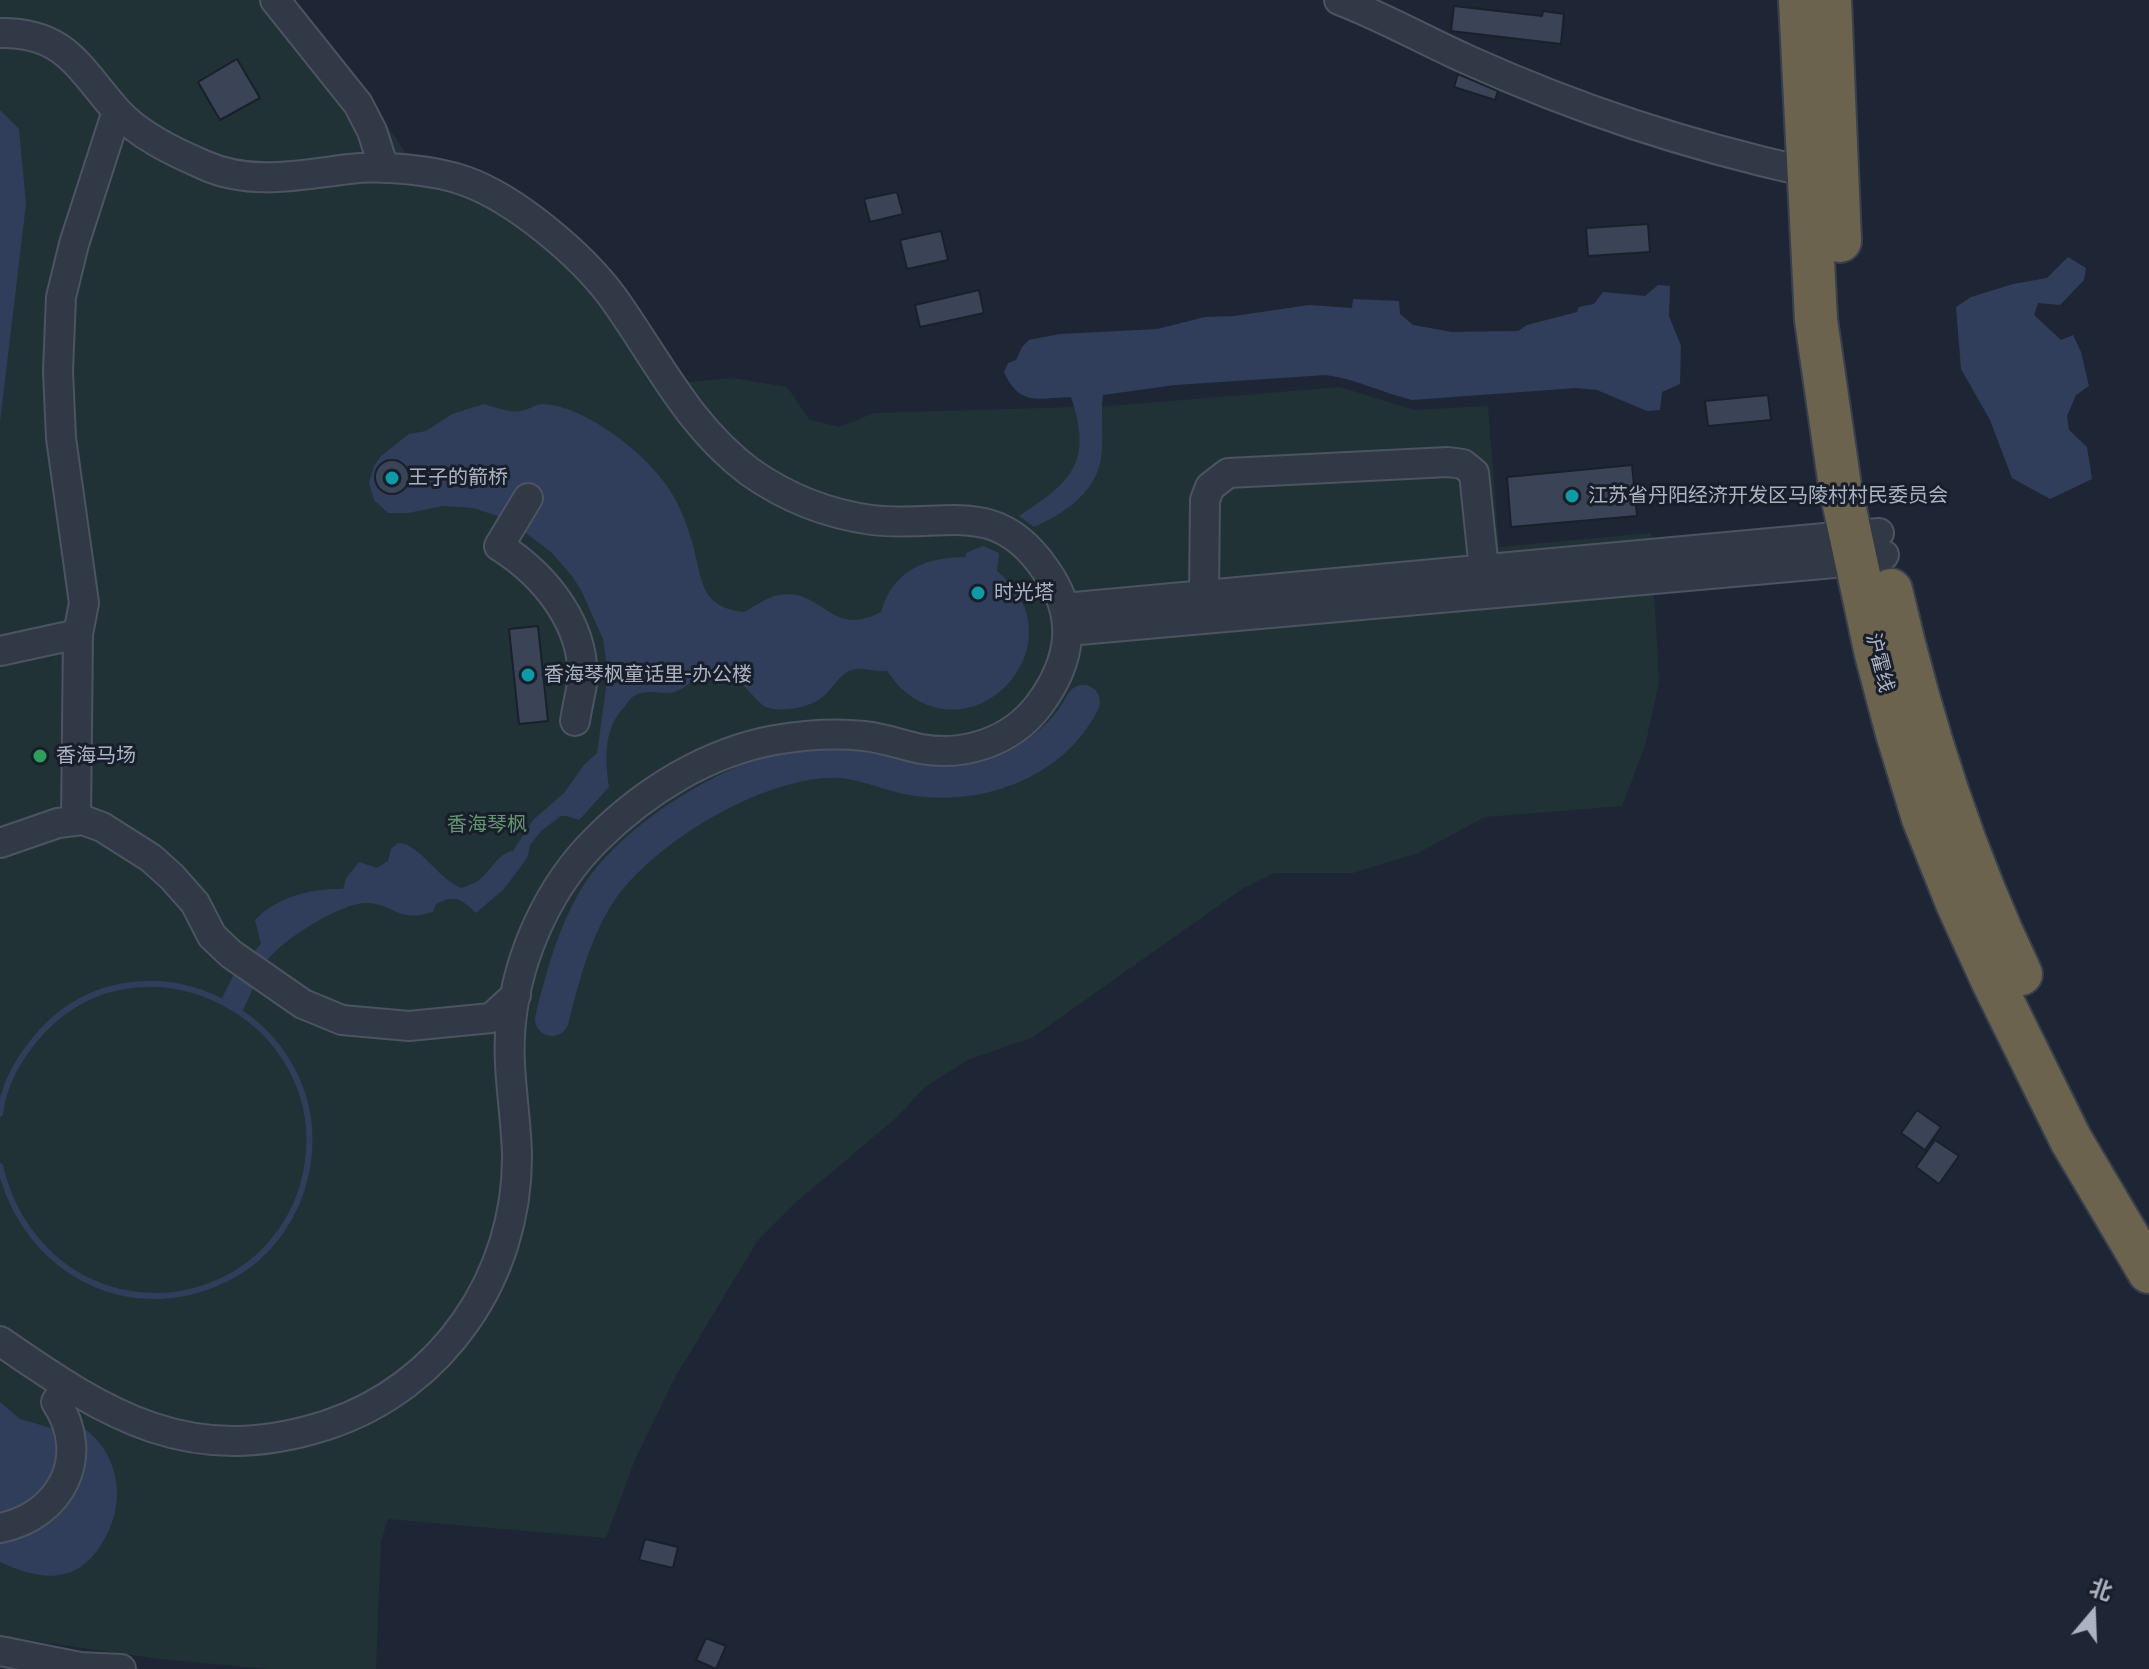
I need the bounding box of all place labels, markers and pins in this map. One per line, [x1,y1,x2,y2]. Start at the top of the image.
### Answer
place label: 王子的箭桥 [408,466,508,490]
marker: 王子的箭桥 [383,469,401,487]
place label: 江苏省丹阳经济开发区马陵村村民委员会 [1588,484,1948,508]
marker: 江苏省丹阳经济开发区马陵村村民委员会 [1563,487,1581,505]
place label: 时光塔 [994,581,1054,605]
marker: 时光塔 [969,584,987,602]
place label: 香海琴枫童话里-办公楼 [544,663,752,687]
marker: 香海琴枫童话里-办公楼 [519,666,537,684]
place label: 香海马场 [56,744,136,768]
marker: 香海马场 [31,747,49,765]

